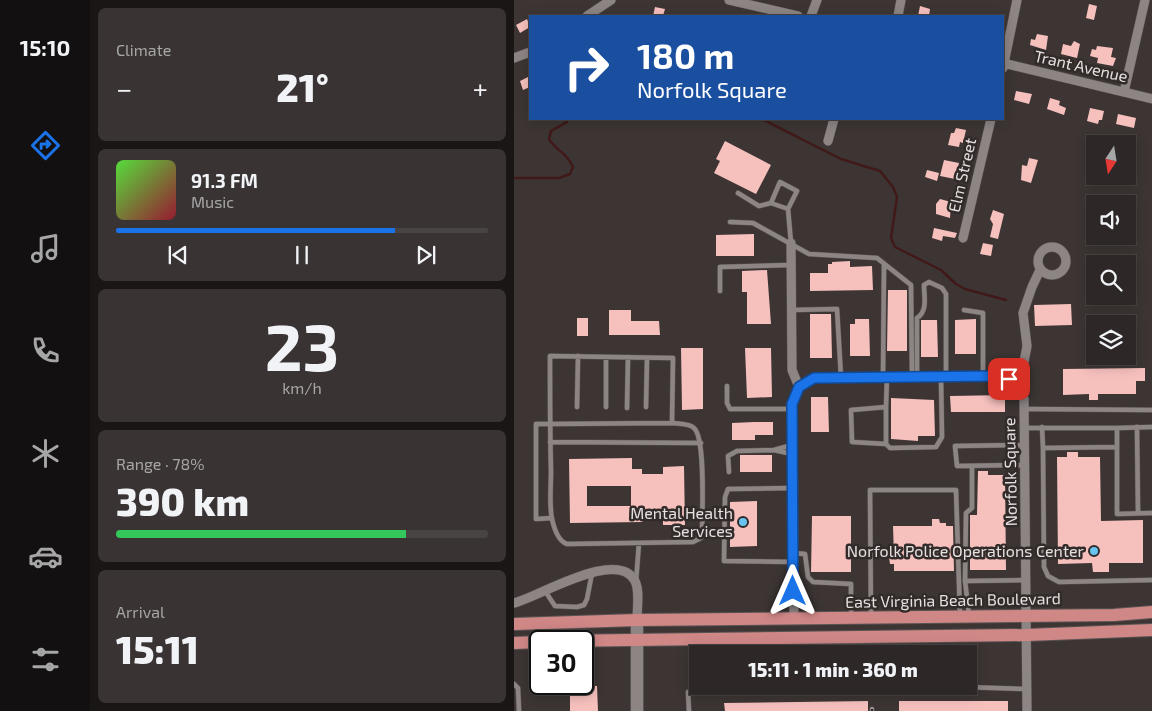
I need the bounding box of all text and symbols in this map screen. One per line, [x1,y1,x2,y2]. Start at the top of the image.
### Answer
text: 15:10 [20,34,70,60]
text: 180 m [637,34,734,76]
icon: right [554,35,619,100]
text: Climate [116,40,171,59]
street label: Trant Avenue [1033,46,1130,85]
text: 21° [276,64,329,110]
text: − [116,71,132,105]
text: + [473,71,488,105]
text: Norfolk Square [637,76,787,102]
icon: directions [28,128,63,163]
north arrow [1086,135,1136,185]
map controls [1086,135,1136,365]
street label: Elm Street [944,136,979,214]
text: 91.3 FM [191,169,258,192]
text: Music [191,192,234,211]
button: sound [1086,195,1136,245]
icon: music [28,231,63,266]
icon: previous [164,241,192,269]
icon: pause [288,241,316,269]
icon: next [412,241,440,269]
button: search [1086,255,1136,305]
text: 23 [265,306,339,384]
button: layers [1086,315,1136,365]
icon: phone [28,333,63,368]
pin [988,358,1030,400]
icon: arrive [995,365,1023,393]
text: km/h [282,378,322,397]
street label: Norfolk Square [999,417,1020,527]
icon: climate [28,436,63,471]
text: Range · 78% [116,454,205,473]
text: 390 km [116,478,249,524]
place label: Mental Health Services [630,503,733,540]
marker: Mental Health Services [737,516,749,528]
icon: car [28,539,63,574]
place label: Norfolk Police Operations Center [847,541,1085,560]
marker: Norfolk Police Operations Center [1088,545,1100,557]
position arrow [766,564,818,616]
street label: East Virginia Beach Boulevard [845,588,1061,611]
text: Arrival [116,602,165,621]
text: 15:11 [116,626,199,672]
speed limit sign: 30 [529,630,594,695]
icon: filters [28,642,63,677]
text: 15:11 · 1 min · 360 m [748,658,918,681]

